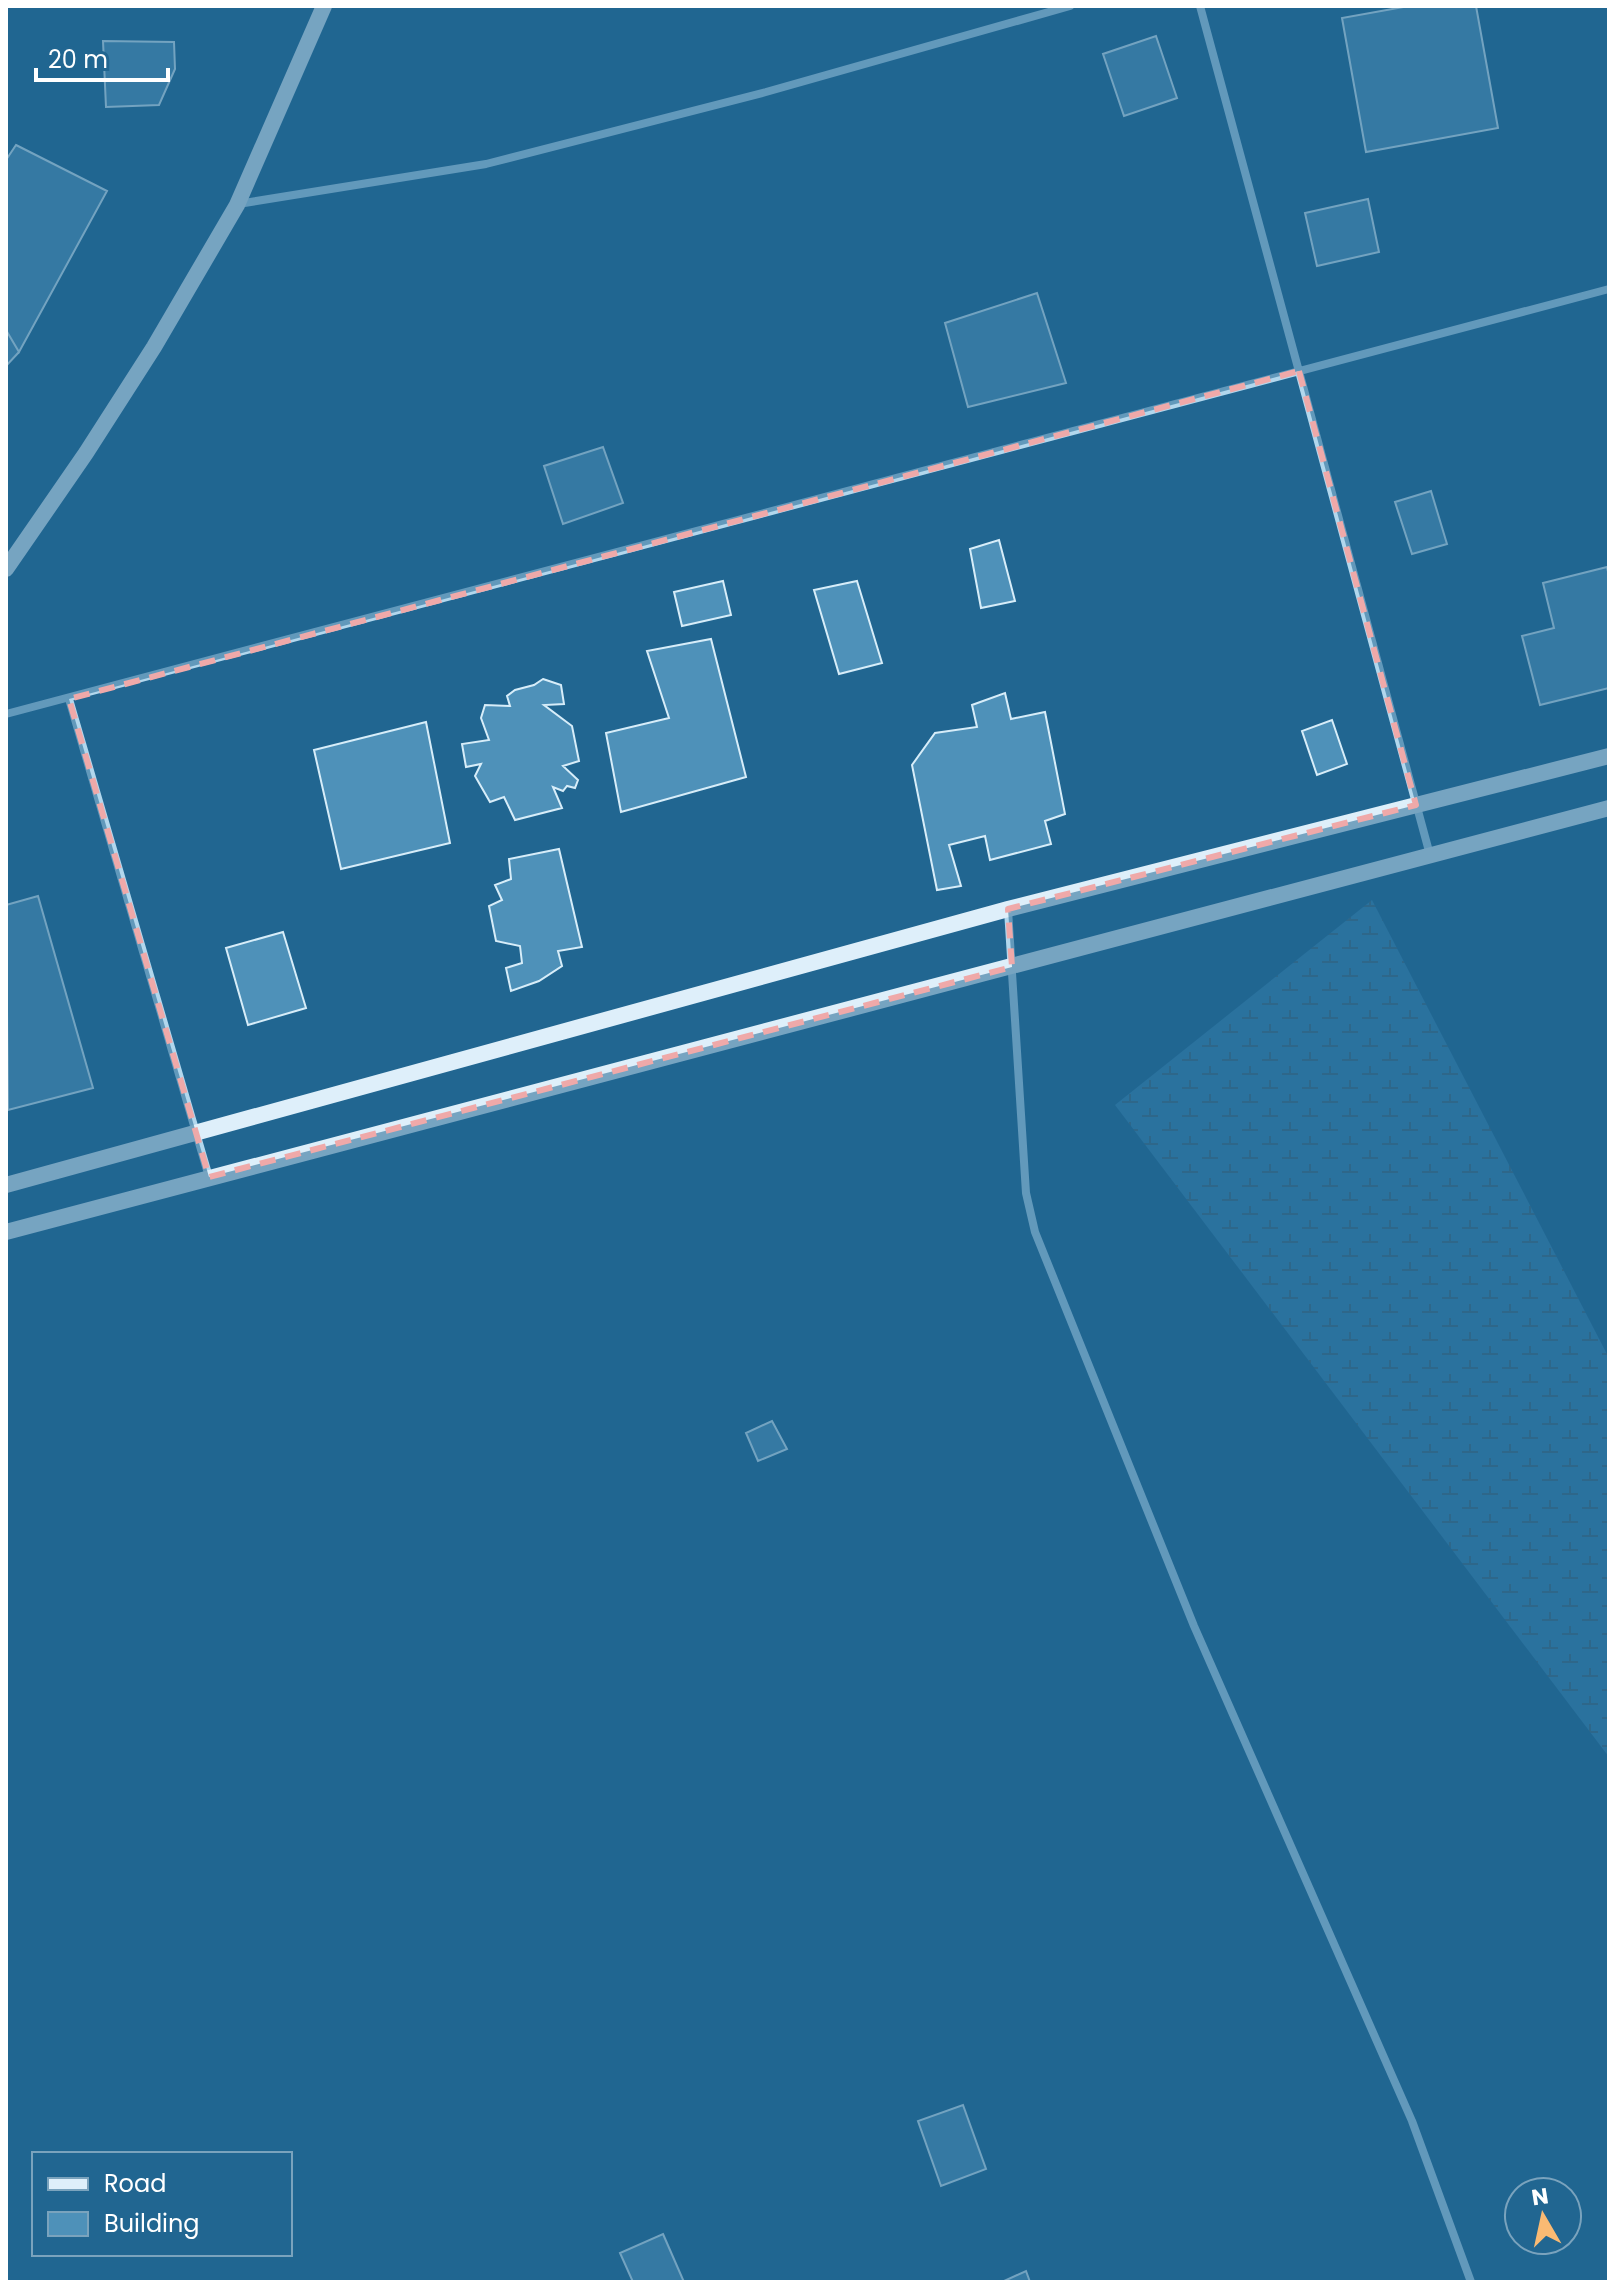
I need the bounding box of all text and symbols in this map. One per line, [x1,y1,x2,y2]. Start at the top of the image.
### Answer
scale bar [36,32,168,82]
text: 20 m [48,43,108,76]
legend [32,2152,292,2256]
text: Road [104,2167,166,2200]
north arrow [1503,2176,1583,2256]
text: N [1529,2180,1551,2213]
text: Building [104,2207,200,2240]

